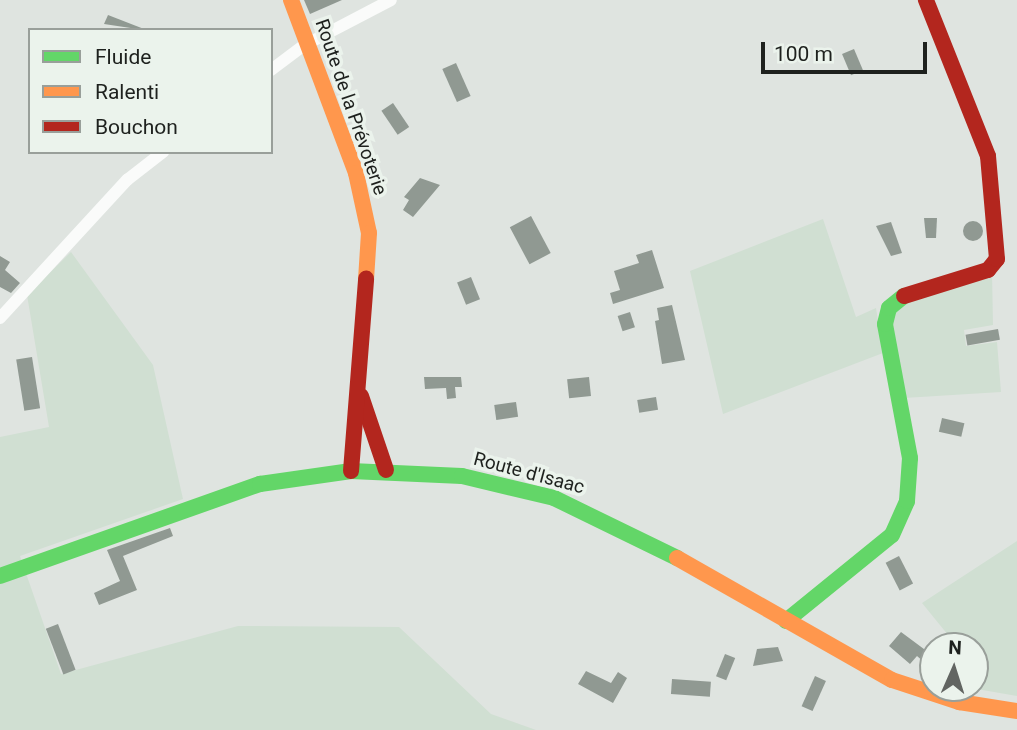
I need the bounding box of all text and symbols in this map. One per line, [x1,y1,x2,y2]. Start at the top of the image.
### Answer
street label: Route de la Prévoterie [310,16,392,198]
legend [28,28,273,154]
scale bar [765,28,931,72]
text: 100 m [774,42,833,66]
text: Fluide [95,45,151,69]
text: Ralenti [95,80,159,104]
text: Bouchon [95,115,178,139]
street label: Route d'Isaac [471,447,587,499]
north arrow [919,632,989,702]
text: N [948,636,962,659]

